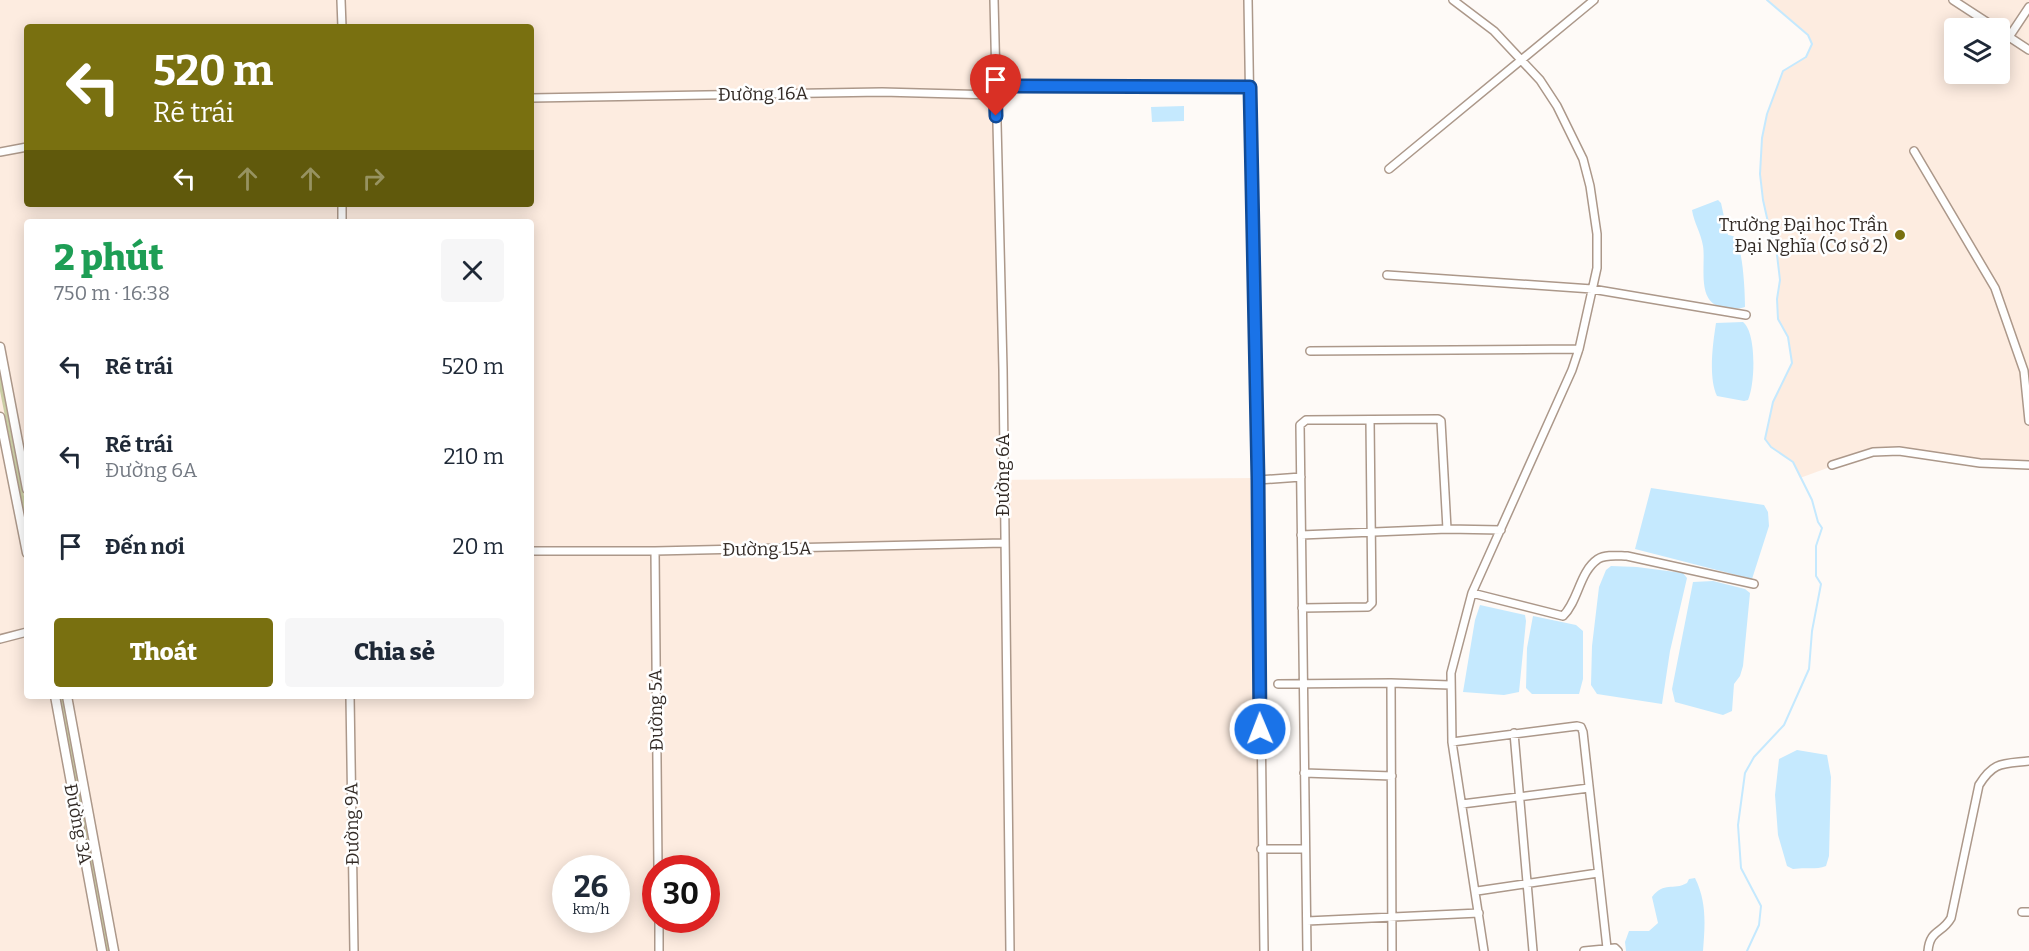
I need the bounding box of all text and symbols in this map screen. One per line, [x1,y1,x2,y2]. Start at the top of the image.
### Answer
map controls [1944,18,2010,84]
button: layers [1944,18,2010,84]
text: 520 m [153,46,273,96]
icon: left [54,48,132,126]
pin [970,54,1021,116]
icon: arrive [979,63,1012,96]
street label: Đường 16A [718,82,809,106]
text: Rẽ trái [153,97,234,129]
icon: left [168,162,201,195]
icon: ahead [231,162,264,195]
icon: ahead [294,162,327,195]
icon: right [357,162,390,195]
place label: Trường Đại học Trần Đại Nghĩa (Cơ sở 2) [1719,214,1889,257]
marker: Trường Đại học Trần Đại Nghĩa (Cơ sở 2) [1893,228,1907,242]
text: 2 phút [54,236,163,280]
button: close [441,239,504,302]
text: 750 m · 16:38 [54,281,170,305]
icon: left [54,350,87,383]
text: Rẽ trái [105,353,173,380]
text: 520 m [441,353,504,380]
text: Rẽ trái [105,431,173,458]
street label: Đường 6A [992,433,1014,516]
icon: left [54,440,87,473]
text: 210 m [444,443,504,470]
text: Đường 6A [105,458,197,482]
icon: arrive [54,530,87,563]
text: Đến nơi [105,533,185,560]
text: 20 m [453,533,504,560]
street label: Đường 15A [722,537,812,561]
button: Thoát [54,618,273,687]
button: Chia sẻ [285,618,504,687]
street label: Đường 5A [644,669,668,751]
position arrow [1228,697,1292,761]
street label: Đường 3A [59,782,97,866]
street label: Đường 9A [340,782,364,866]
speed limit sign: 30 [642,855,720,933]
text: 26 [574,869,608,905]
text: km/h [572,900,610,918]

